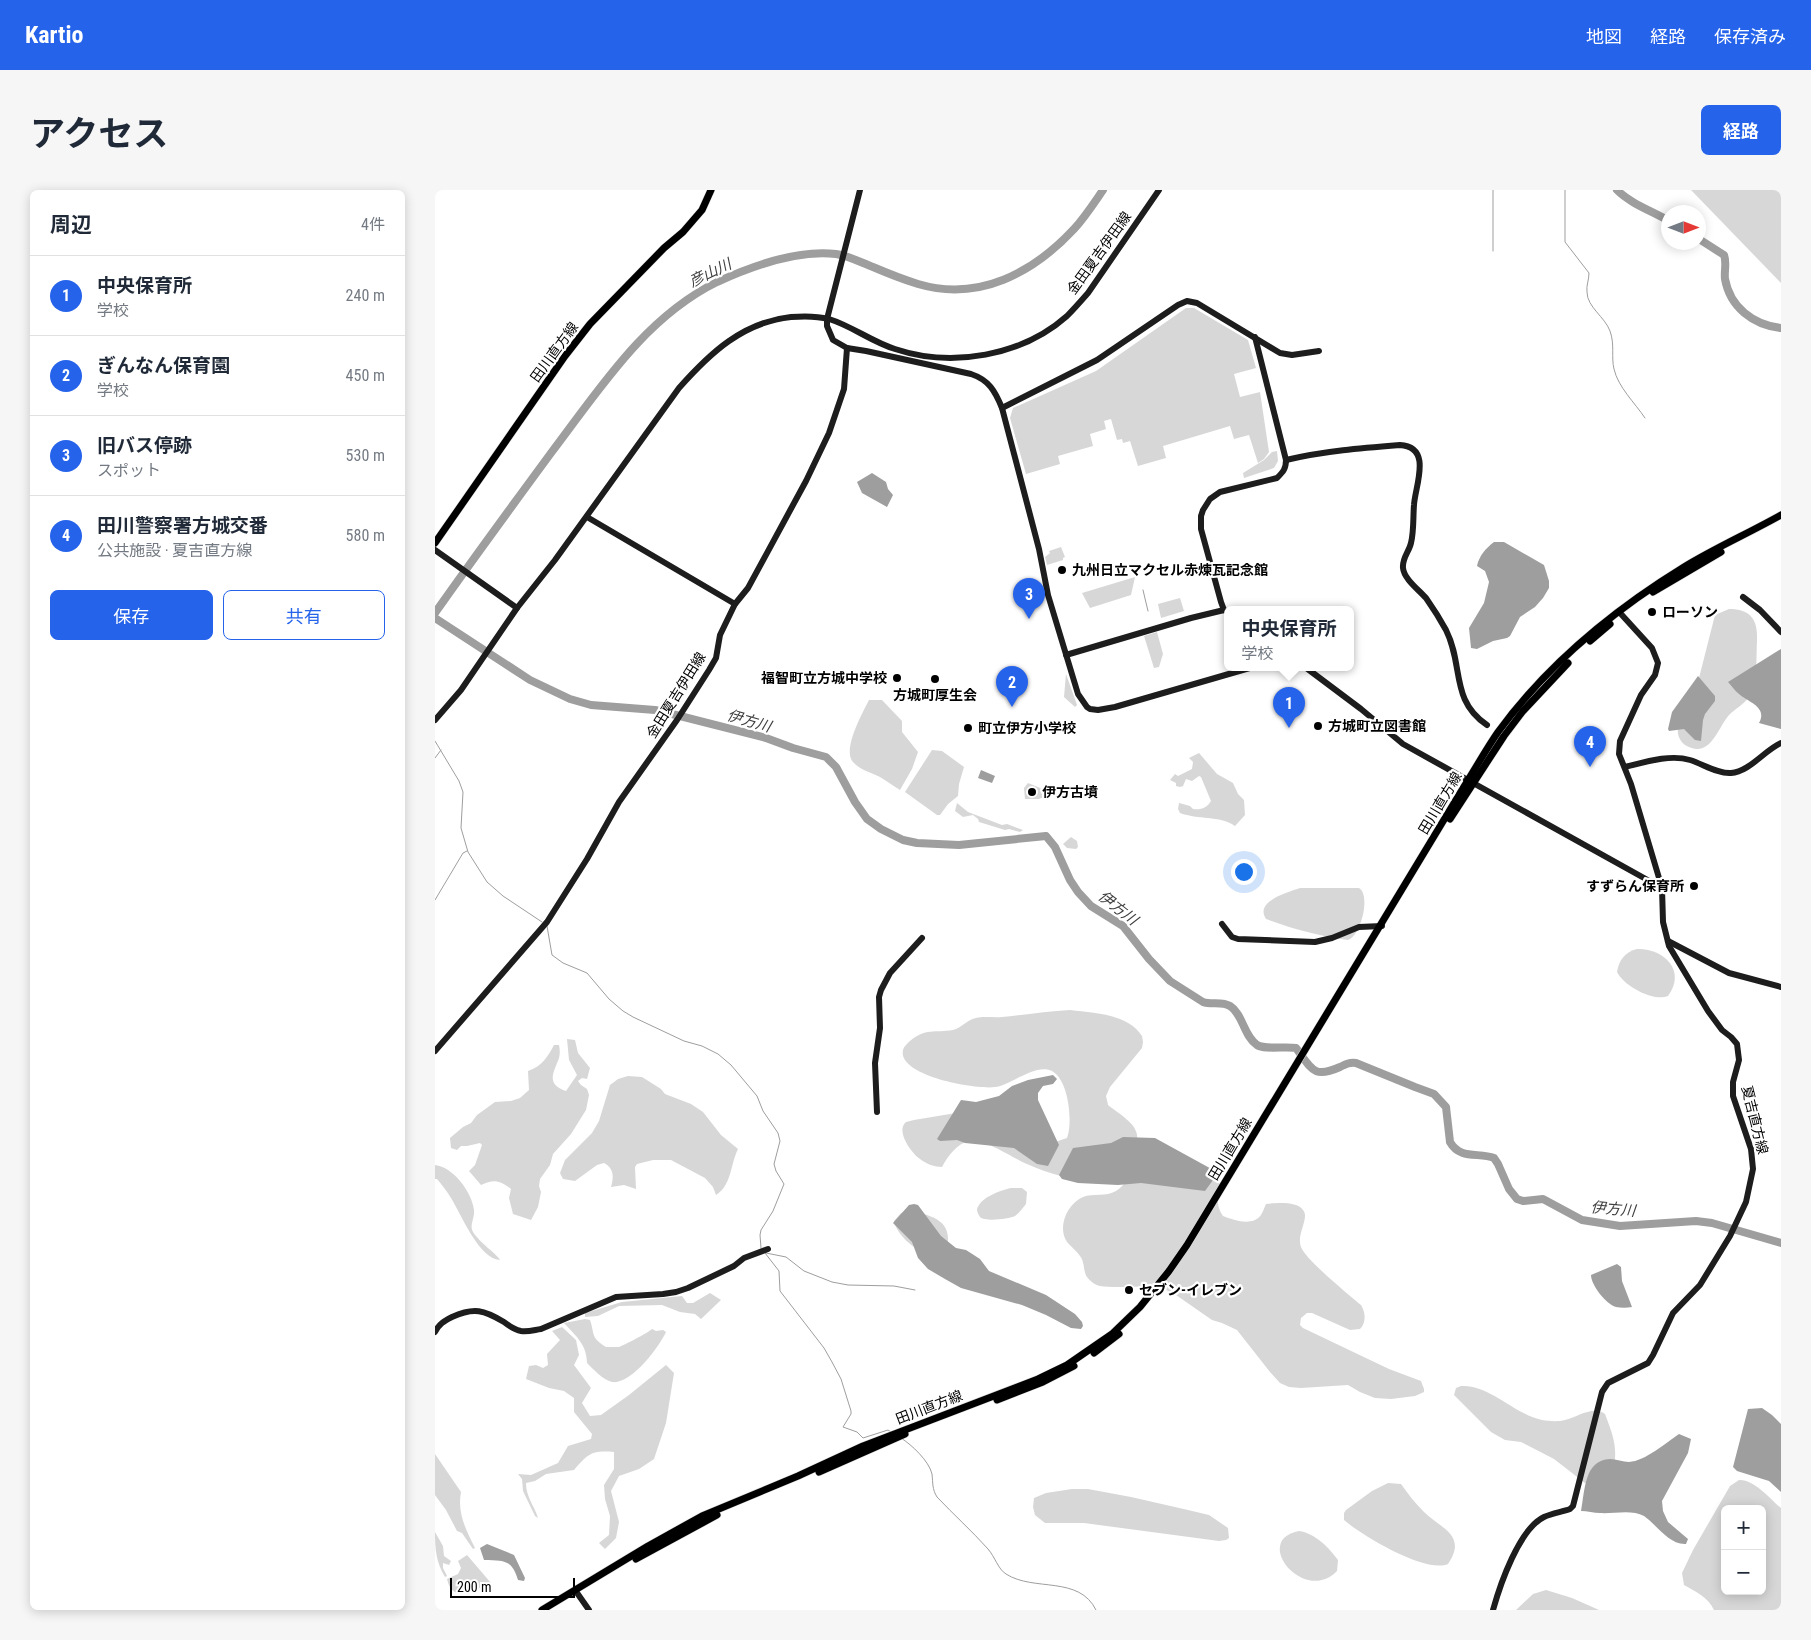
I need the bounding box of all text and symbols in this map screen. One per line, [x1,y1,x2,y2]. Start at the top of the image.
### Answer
text: Kartio [25,21,83,49]
text: 地図 [1586,26,1622,47]
text: 経路 [1650,26,1686,47]
text: 保存済み [1714,26,1786,47]
button: 経路 [1701,105,1781,155]
text: アクセス [30,114,168,155]
north arrow [1661,205,1706,250]
street label: 金田夏吉伊田線 [1064,209,1134,297]
text: 周辺 [50,213,92,237]
text: 4件 [361,215,385,234]
water label: 彦山川 [686,254,736,291]
text: 中央保育所 [97,274,192,297]
text: 1 [62,286,70,305]
text: 240 m [346,286,385,305]
text: 学校 [97,301,129,320]
street label: 田川直方線 [527,319,581,385]
text: ぎんなん保育園 [97,354,230,377]
text: 2 [62,366,70,385]
text: 450 m [346,366,385,385]
text: 学校 [97,381,129,400]
text: 旧バス停跡 [97,434,192,457]
text: 3 [62,446,70,465]
text: 530 m [346,446,385,465]
text: スポット [97,461,161,480]
text: 田川警察署方城交番 [97,514,268,537]
text: 4 [62,526,70,545]
text: 580 m [346,526,385,545]
text: 公共施設 · 夏吉直方線 [97,541,252,560]
place label: 九州日立マクセル赤煉瓦記念館 [1072,562,1268,578]
marker: 九州日立マクセル赤煉瓦記念館 [1056,564,1068,576]
pin: 3 [1013,578,1045,619]
button: 保存 [50,590,213,640]
button: 共有 [223,590,385,640]
place label: ローソン [1662,604,1718,620]
popup [1224,606,1354,671]
marker: ローソン [1646,606,1658,618]
text: 中央保育所 [1241,617,1337,640]
text: 学校 [1241,644,1274,663]
street label: 金田夏吉伊田線 [643,649,709,741]
pin: 2 [996,666,1028,707]
place label: 福智町立方城中学校 [761,670,887,686]
marker: 福智町立方城中学校 [891,672,903,684]
marker: 方城町厚生会 [929,673,941,685]
place label: 方城町厚生会 [893,687,977,703]
pin: 1 [1273,687,1305,728]
water label: 伊方川 [725,706,775,736]
place label: 方城町立図書館 [1328,718,1426,734]
place label: 町立伊方小学校 [978,720,1076,736]
marker: 方城町立図書館 [1312,720,1324,732]
marker: 町立伊方小学校 [962,722,974,734]
pin: 4 [1574,726,1606,767]
street label: 田川直方線 [1415,769,1465,837]
place label: 伊方古墳 [1042,784,1098,800]
marker: 伊方古墳 [1026,786,1038,798]
your location [1231,859,1257,885]
place label: すずらん保育所 [1586,878,1684,894]
marker: すずらん保育所 [1688,880,1700,892]
water label: 伊方川 [1095,887,1143,930]
street label: 夏吉直方線 [1739,1084,1771,1156]
street label: 田川直方線 [1205,1115,1255,1183]
water label: 伊方川 [1590,1198,1638,1220]
place label: セブン-イレブン [1139,1282,1242,1298]
marker: セブン-イレブン [1123,1284,1135,1296]
street label: 田川直方線 [893,1387,965,1427]
map controls [1721,1505,1766,1595]
button: + [1721,1505,1766,1550]
button: − [1721,1550,1766,1595]
scale bar [450,1575,575,1598]
text: 200 m [457,1579,492,1595]

